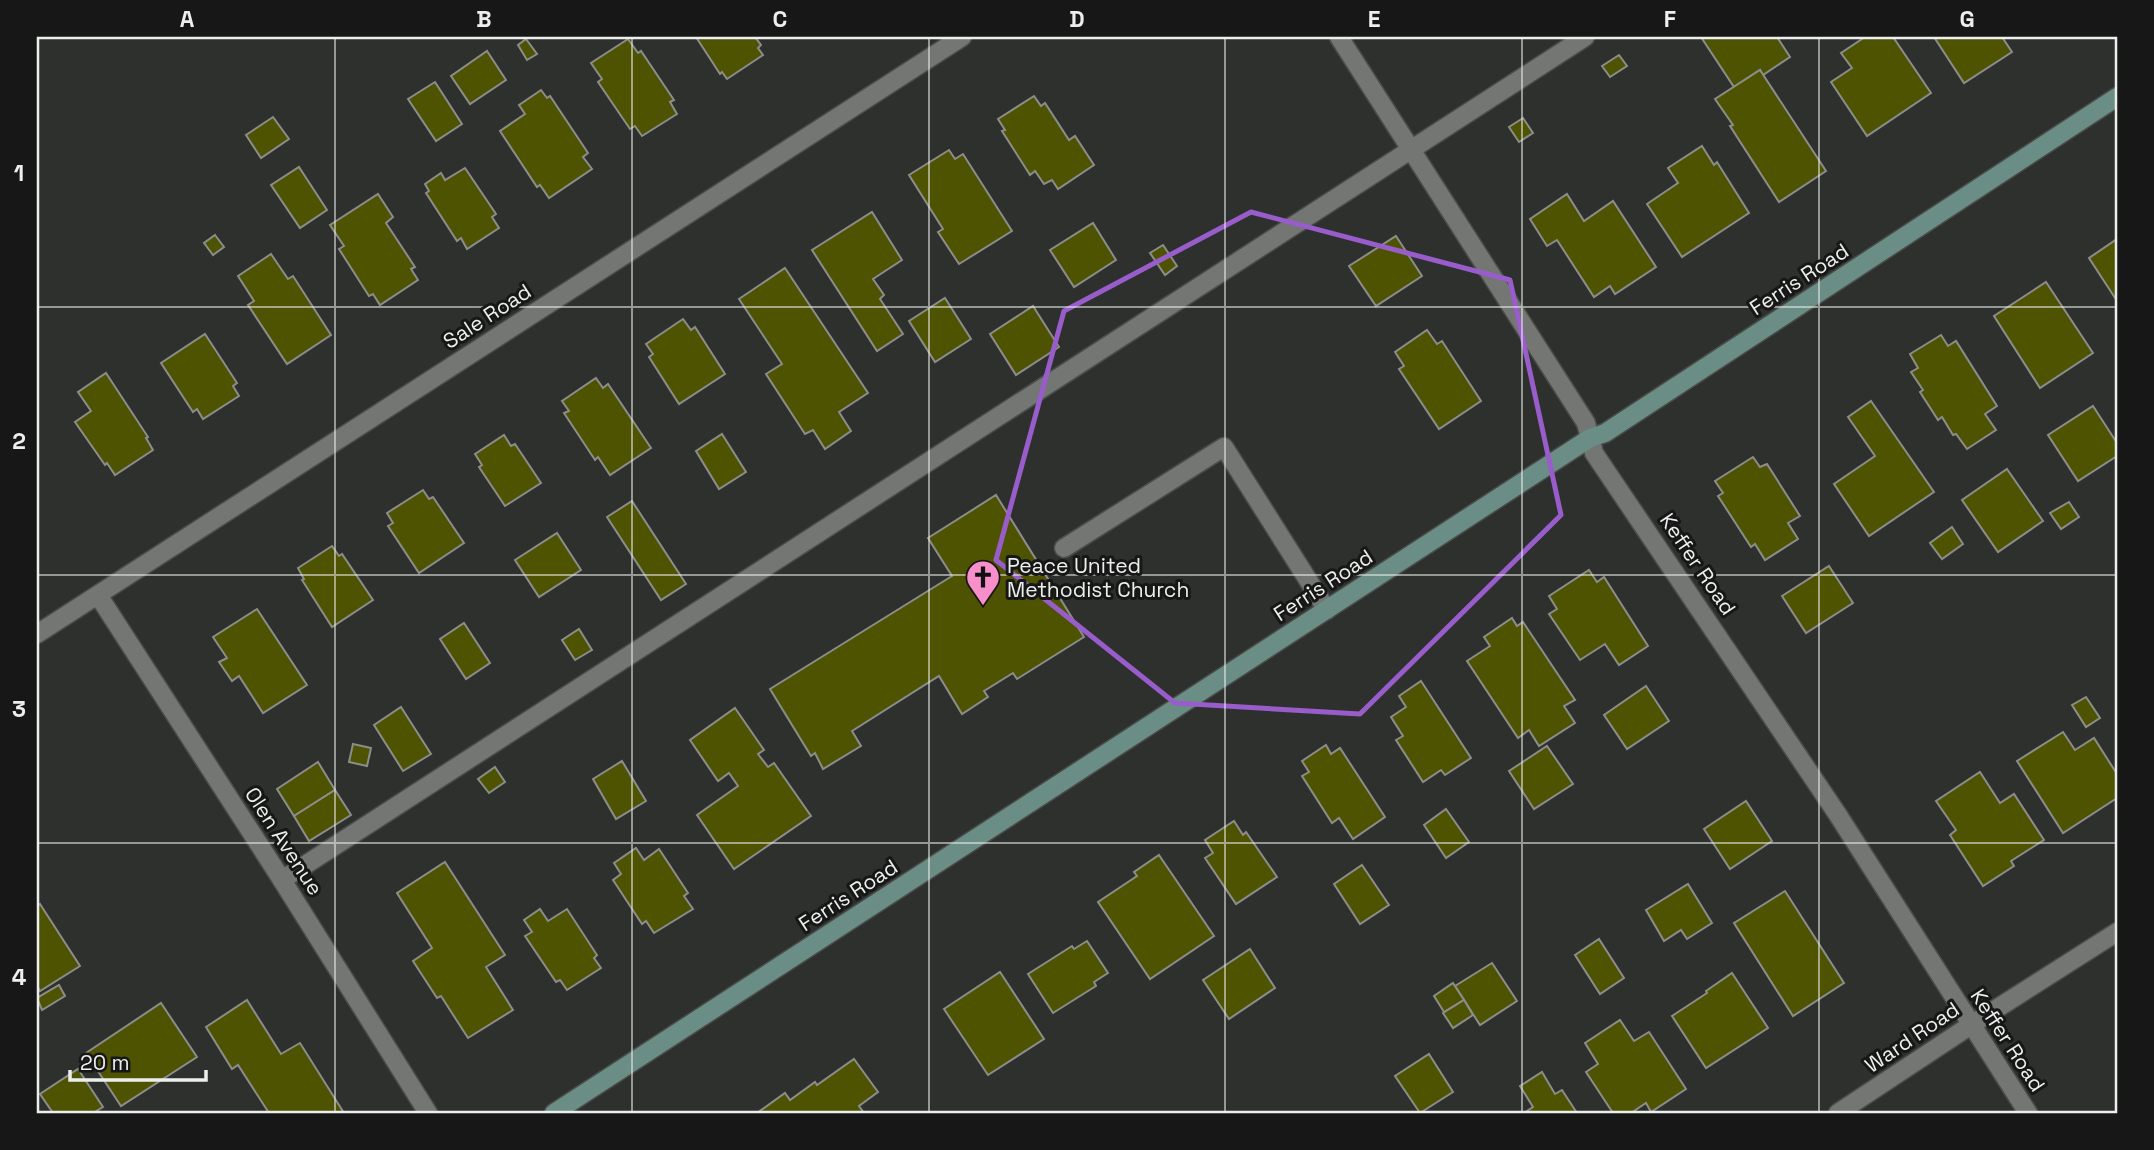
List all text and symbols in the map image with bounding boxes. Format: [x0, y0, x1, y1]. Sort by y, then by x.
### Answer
text: A [180, 4, 195, 34]
text: B [476, 4, 492, 34]
text: C [773, 4, 787, 34]
text: D [1069, 4, 1085, 34]
text: E [1368, 4, 1380, 34]
text: F [1664, 4, 1676, 34]
text: G [1959, 4, 1975, 34]
text: 1 [14, 158, 24, 188]
street label: Ferris Road [1744, 237, 1854, 321]
street label: Sale Road [438, 278, 536, 354]
text: 2 [12, 426, 26, 456]
street label: Keffer Road [1654, 508, 1742, 620]
street label: Ferris Road [1268, 543, 1378, 627]
place label: Peace United Methodist Church [1007, 552, 1189, 603]
church icon: Peace United Methodist Church [964, 558, 1002, 607]
text: 3 [12, 694, 26, 724]
street label: Olen Avenue [239, 782, 329, 900]
street label: Ferris Road [793, 853, 903, 937]
text: 4 [12, 962, 27, 992]
street label: Keffer Road [1965, 983, 2051, 1097]
street label: Ward Road [1860, 996, 1964, 1078]
scale bar [70, 1038, 206, 1082]
text: 20 m [80, 1049, 130, 1076]

